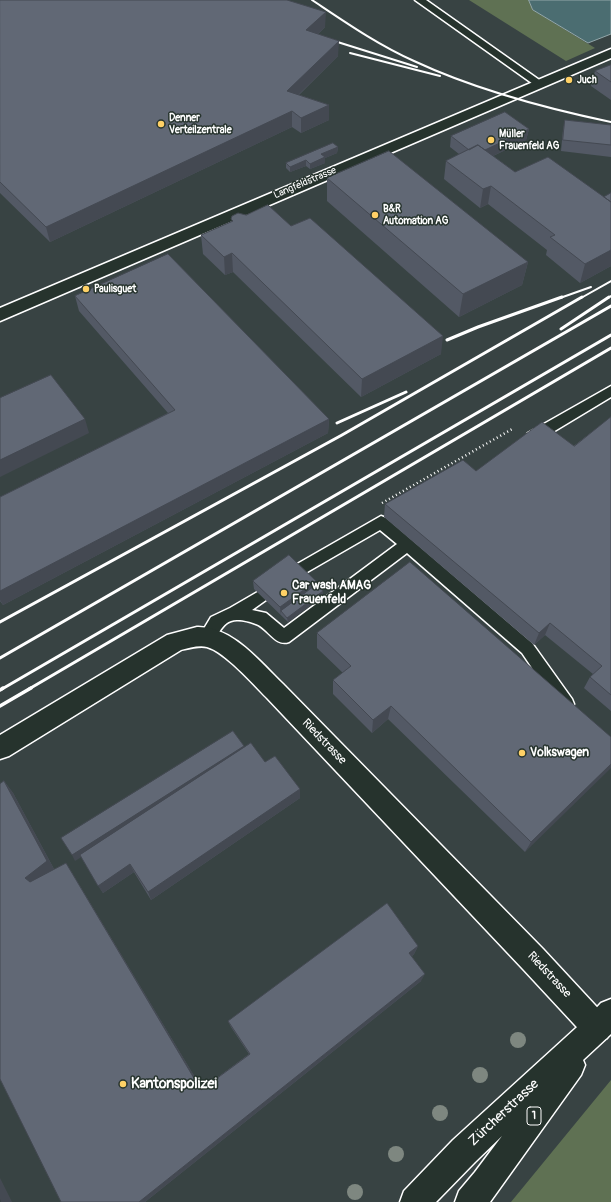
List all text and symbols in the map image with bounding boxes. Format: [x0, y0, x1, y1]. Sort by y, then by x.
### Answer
place label: Juch [577, 74, 597, 86]
marker: Juch [564, 75, 574, 85]
place label: Denner Verteilzentrale [169, 112, 232, 136]
marker: Denner Verteilzentrale [156, 119, 166, 129]
place label: Müller Frauenfeld AG [499, 128, 559, 152]
marker: Müller Frauenfeld AG [486, 135, 496, 145]
street label: Langfeldstrasse [272, 164, 338, 202]
place label: B&R Automation AG [383, 203, 448, 226]
marker: B&R Automation AG [370, 210, 380, 220]
place label: Paulisguet [94, 283, 136, 295]
marker: Paulisguet [81, 284, 91, 294]
place label: Car wash AMAG Frauenfeld [292, 579, 371, 607]
marker: Car wash AMAG Frauenfeld [279, 588, 289, 598]
street label: Riedstrasse [299, 716, 349, 768]
place label: Volkswagen [530, 746, 589, 760]
marker: Volkswagen [517, 748, 527, 758]
street label: Riedstrasse [524, 949, 574, 1001]
place label: Kantonspolizei [131, 1076, 217, 1092]
street label: Zürcherstrasse [465, 1076, 543, 1150]
marker: Kantonspolizei [118, 1079, 128, 1089]
road number: 1 [527, 1107, 541, 1125]

